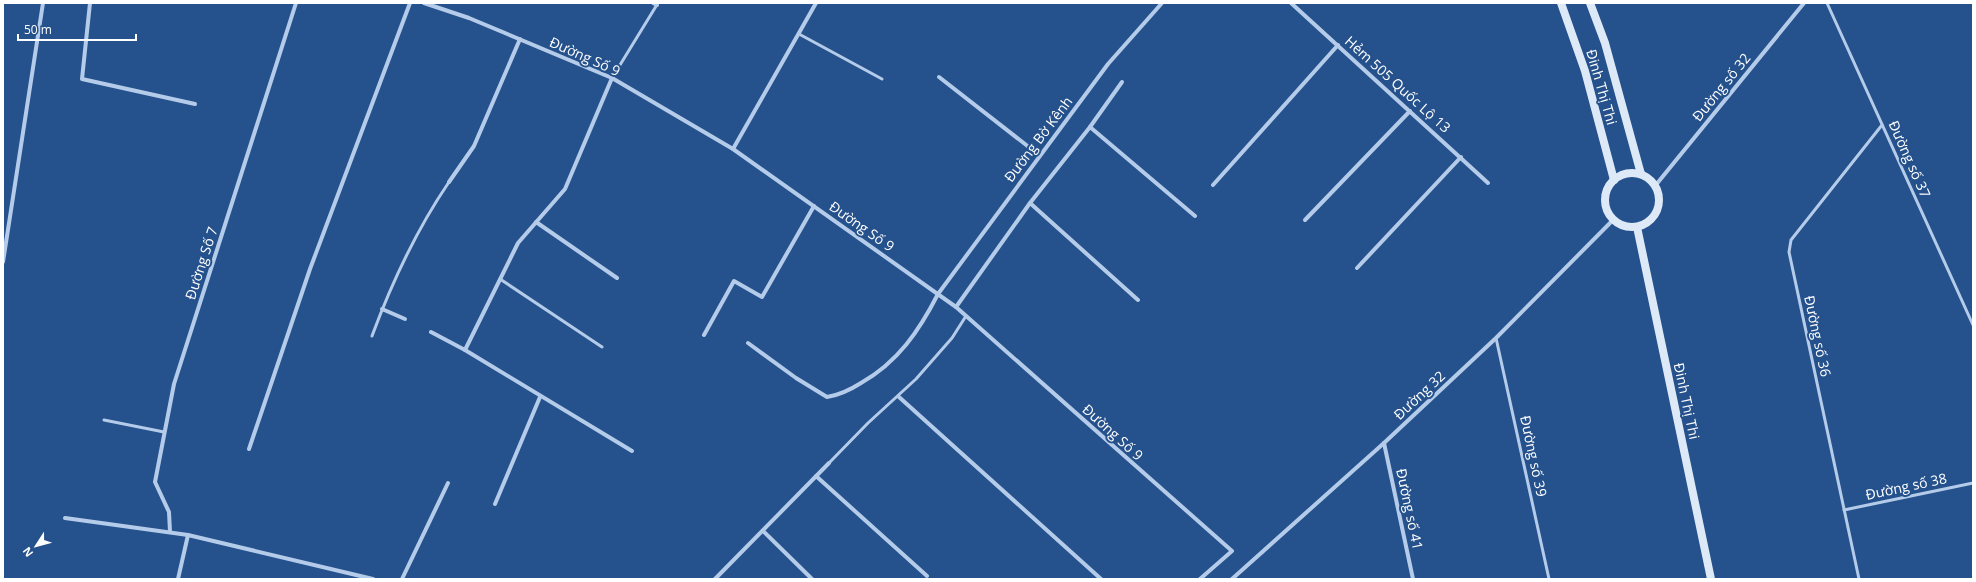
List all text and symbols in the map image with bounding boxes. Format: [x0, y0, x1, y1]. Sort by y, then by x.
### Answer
scale bar [18, 16, 136, 42]
text: 50 m [24, 21, 52, 38]
street label: Hẻm 505 Quốc Lộ 13 [1341, 31, 1455, 137]
street label: Đường Số 9 [547, 32, 623, 80]
street label: Đinh Thị Thi [1582, 47, 1622, 127]
street label: Đường số 32 [1688, 49, 1754, 125]
street label: Đường Bờ Kênh [1000, 92, 1076, 186]
street label: Đường số 37 [1885, 117, 1935, 201]
street label: Đường Số 9 [826, 197, 898, 255]
street label: Đường Số 7 [180, 224, 222, 302]
street label: Đường số 36 [1800, 294, 1836, 378]
street label: Đinh Thị Thi [1670, 361, 1704, 441]
street label: Đường 32 [1389, 366, 1449, 424]
street label: Đường Số 9 [1079, 400, 1147, 464]
street label: Đường số 39 [1516, 414, 1552, 498]
street label: Đường số 41 [1392, 467, 1428, 551]
street label: Đường số 38 [1864, 468, 1948, 504]
north arrow [16, 526, 56, 566]
text: N [19, 544, 36, 560]

